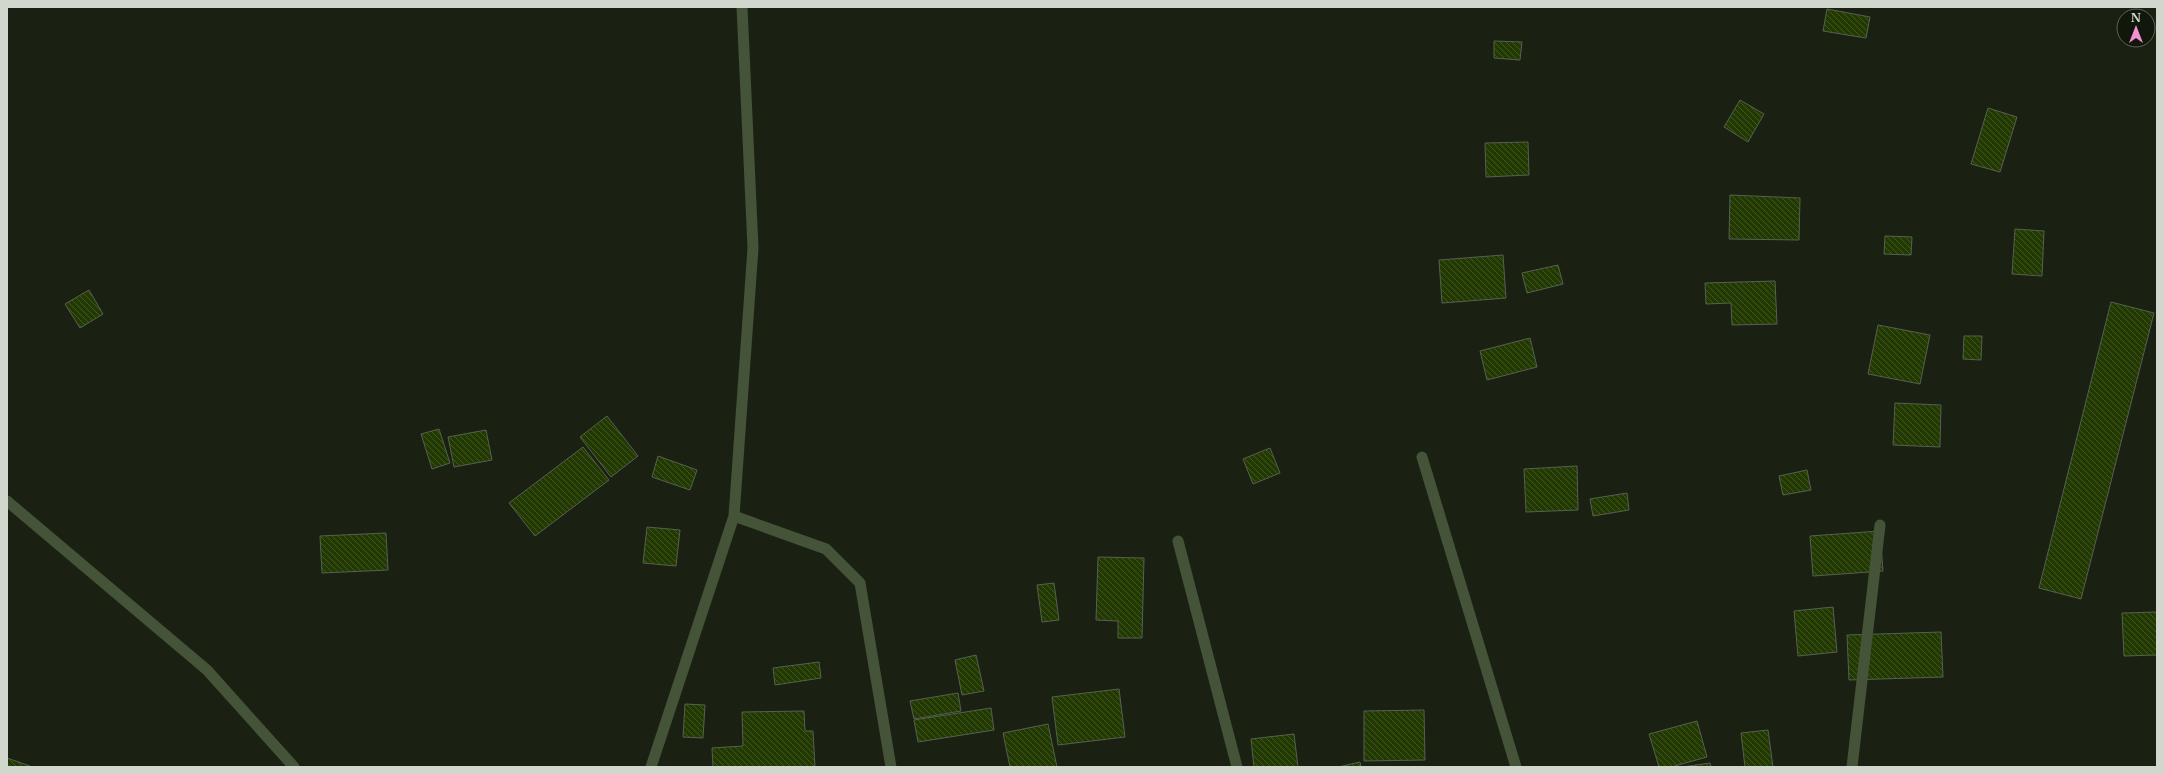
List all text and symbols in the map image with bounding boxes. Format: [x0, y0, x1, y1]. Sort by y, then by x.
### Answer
north arrow [2116, 8, 2156, 48]
text: N [2131, 11, 2142, 25]

